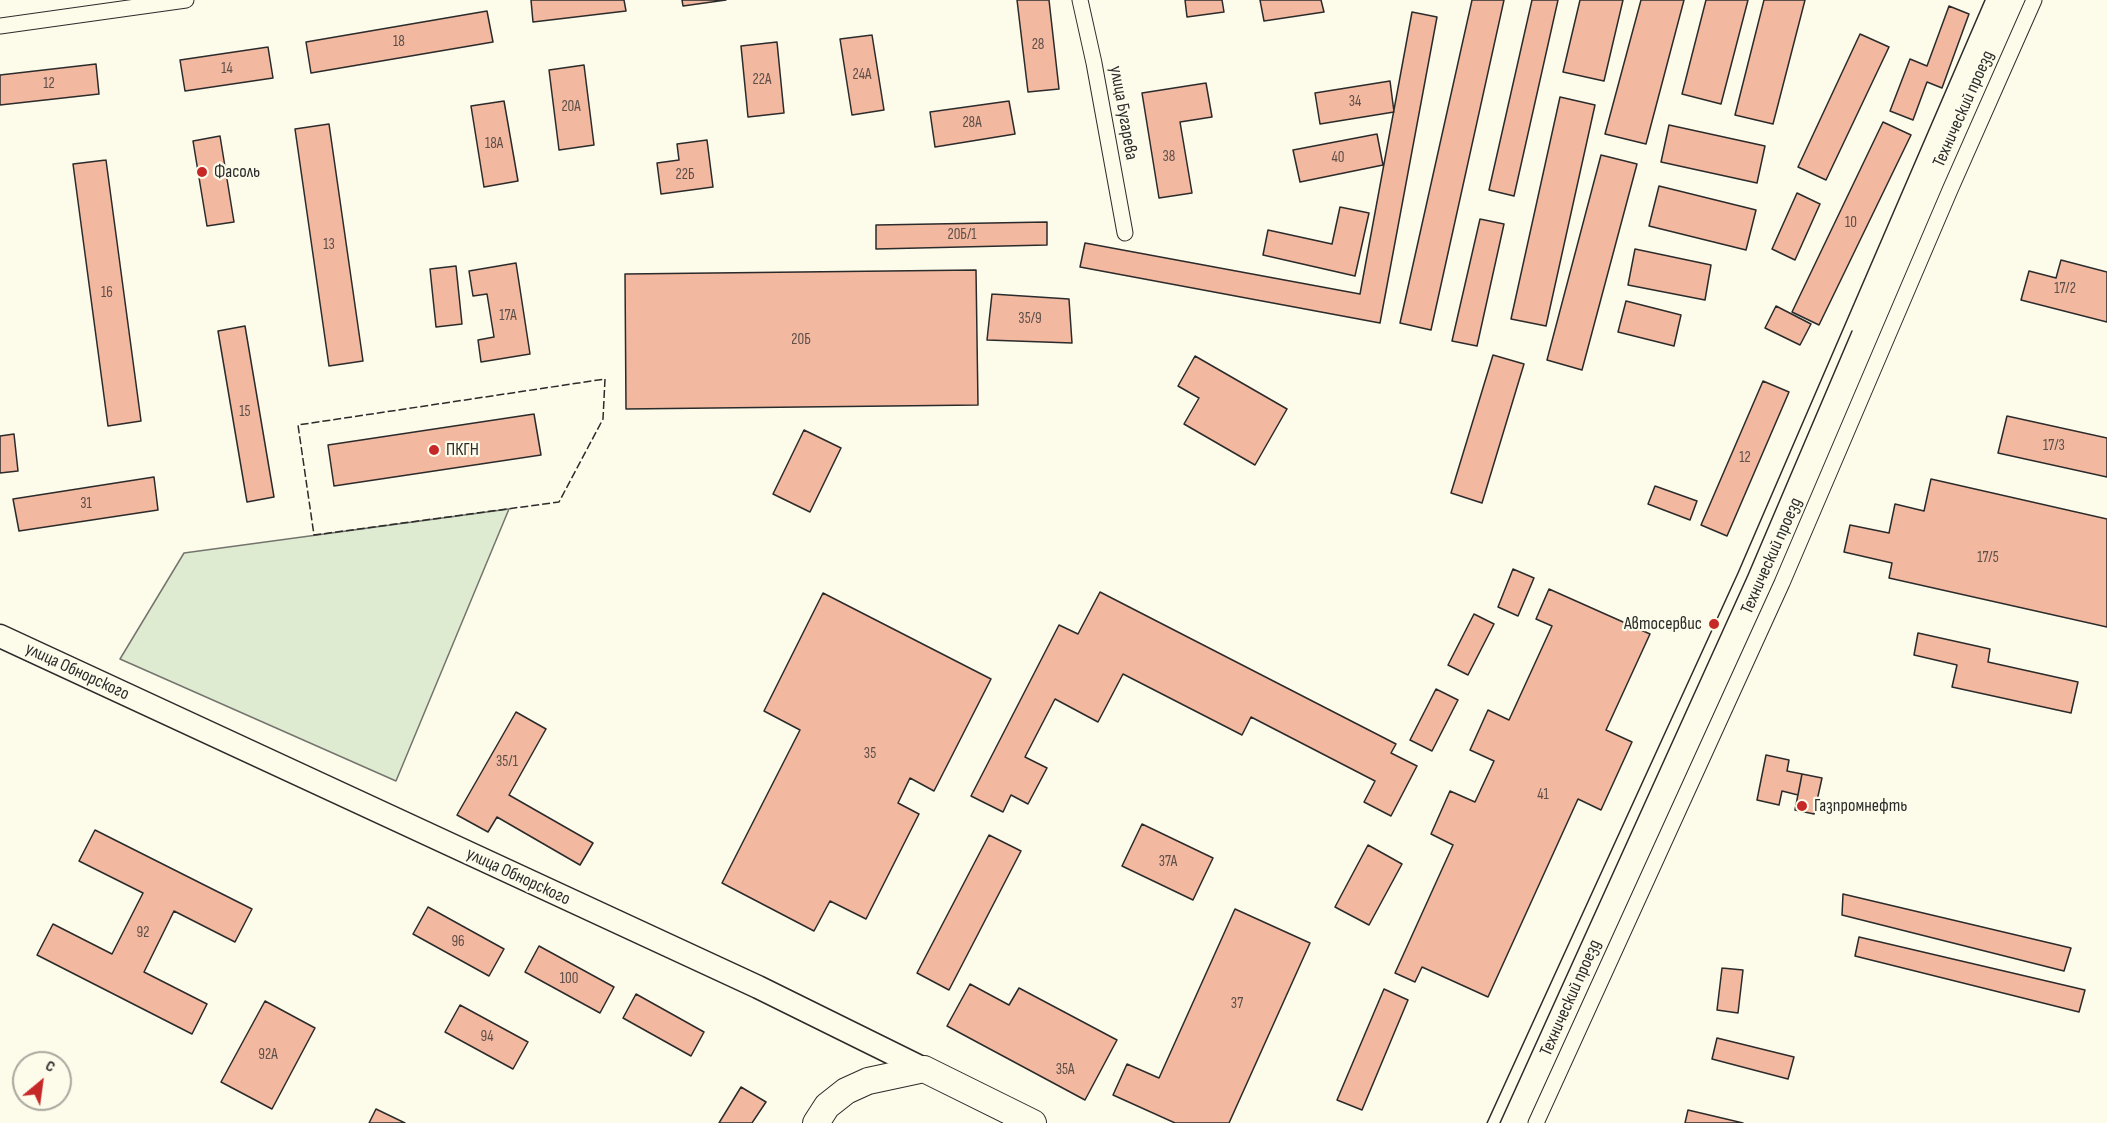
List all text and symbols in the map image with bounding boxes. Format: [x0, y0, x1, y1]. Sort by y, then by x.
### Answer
house number: 18 [393, 33, 405, 51]
house number: 28 [1032, 36, 1044, 54]
street label: Технический проезд [1929, 47, 1999, 171]
house number: 14 [221, 60, 233, 78]
street label: улица Бугарева [1104, 64, 1142, 162]
house number: 24А [853, 66, 871, 84]
house number: 22А [753, 71, 771, 89]
house number: 12 [43, 75, 55, 93]
house number: 34 [1349, 93, 1361, 111]
house number: 20А [561, 98, 581, 116]
house number: 28А [962, 114, 982, 132]
house number: 18А [485, 135, 503, 153]
house number: 38 [1163, 148, 1175, 166]
house number: 40 [1332, 149, 1344, 167]
place label: Фасоль [214, 161, 260, 183]
marker: Фасоль [195, 165, 209, 179]
house number: 22Б [676, 166, 694, 184]
house number: 10 [1845, 214, 1857, 232]
house number: 20Б/1 [947, 226, 977, 244]
house number: 13 [323, 236, 335, 254]
house number: 17/2 [2054, 280, 2076, 298]
house number: 16 [101, 284, 113, 302]
house number: 17А [499, 307, 517, 325]
house number: 35/9 [1018, 310, 1042, 328]
house number: 20Б [791, 331, 811, 349]
house number: 15 [239, 403, 251, 421]
house number: 17/3 [2043, 437, 2065, 455]
place label: ПКГН [446, 439, 479, 461]
marker: ПКГН [427, 443, 441, 457]
house number: 12 [1739, 449, 1751, 467]
street label: Технический проезд [1737, 494, 1807, 618]
house number: 31 [80, 495, 92, 513]
house number: 17/5 [1977, 549, 1999, 567]
place label: Автосервис [1624, 613, 1702, 635]
marker: Автосервис [1707, 617, 1721, 631]
street label: улица Обнорского [22, 639, 132, 705]
house number: 35 [864, 745, 876, 763]
house number: 35/1 [496, 753, 518, 771]
house number: 41 [1537, 786, 1549, 804]
place label: Газпромнефть [1814, 795, 1907, 817]
marker: Газпромнефть [1795, 799, 1809, 813]
street label: улица Обнорского [463, 844, 573, 910]
house number: 37А [1159, 853, 1177, 871]
house number: 92 [137, 924, 149, 942]
house number: 96 [451, 933, 465, 951]
street label: Технический проезд [1536, 936, 1606, 1060]
house number: 100 [560, 970, 578, 988]
house number: 37 [1231, 995, 1243, 1013]
house number: 94 [481, 1028, 493, 1046]
house number: 92А [258, 1046, 278, 1064]
north arrow [12, 1051, 72, 1111]
text: С [42, 1056, 58, 1077]
house number: 35А [1056, 1061, 1074, 1079]

